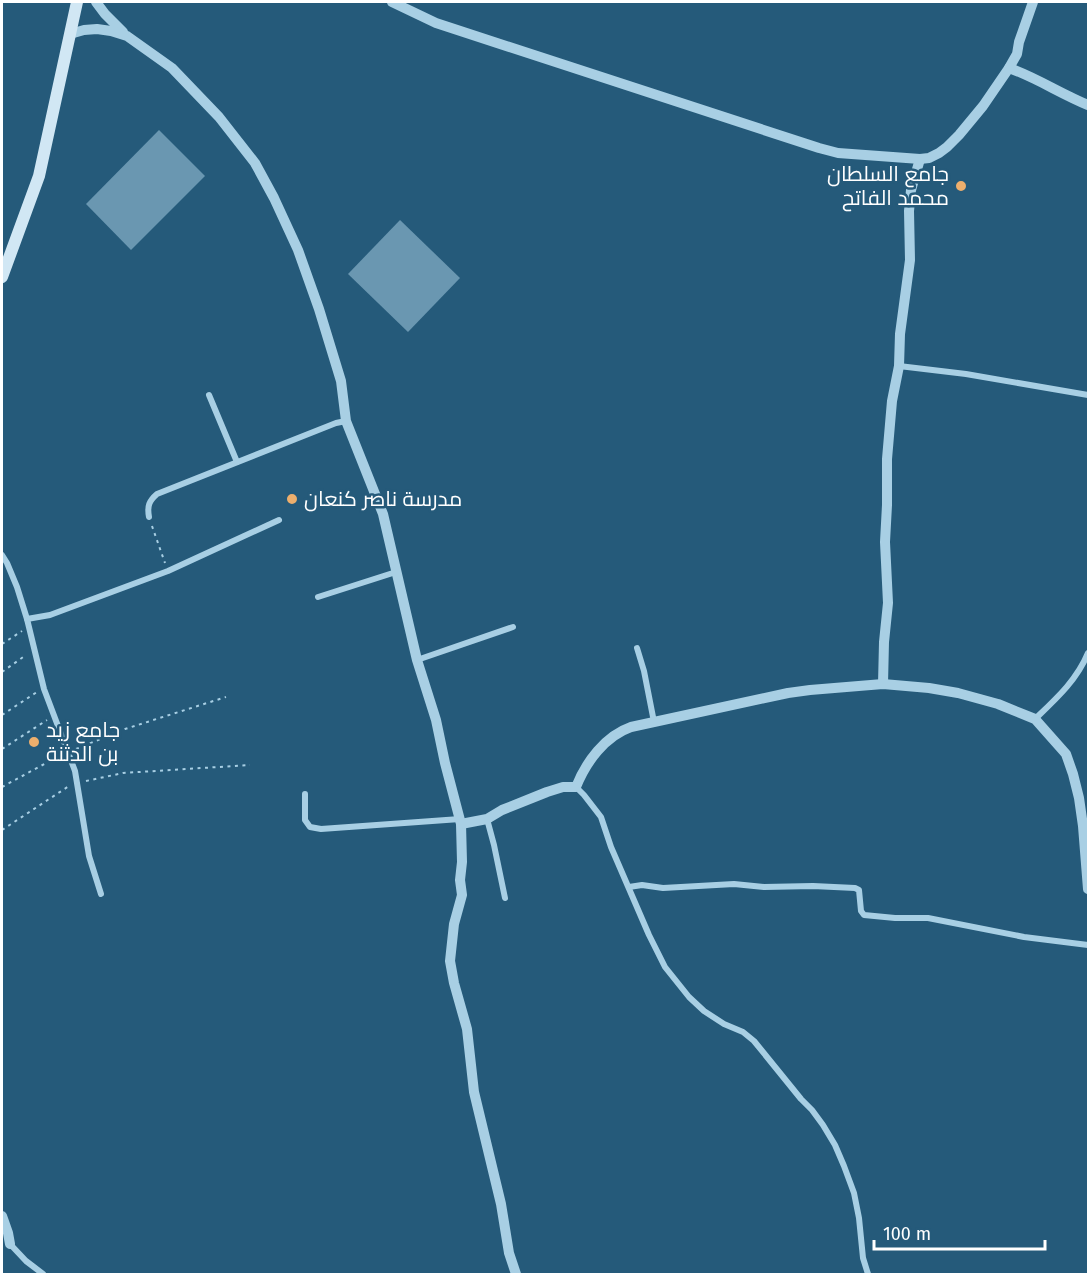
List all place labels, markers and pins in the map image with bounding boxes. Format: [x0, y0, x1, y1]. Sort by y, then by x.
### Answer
place label: جامع السلطان محمد الفاتح [827, 161, 949, 212]
marker: جامع السلطان محمد الفاتح [954, 179, 968, 193]
place label: مدرسة ناصر كنعان [304, 486, 462, 512]
marker: مدرسة ناصر كنعان [285, 492, 299, 506]
place label: جامع زيد بن الدثنة [46, 717, 120, 767]
marker: جامع زيد بن الدثنة [27, 735, 41, 749]

